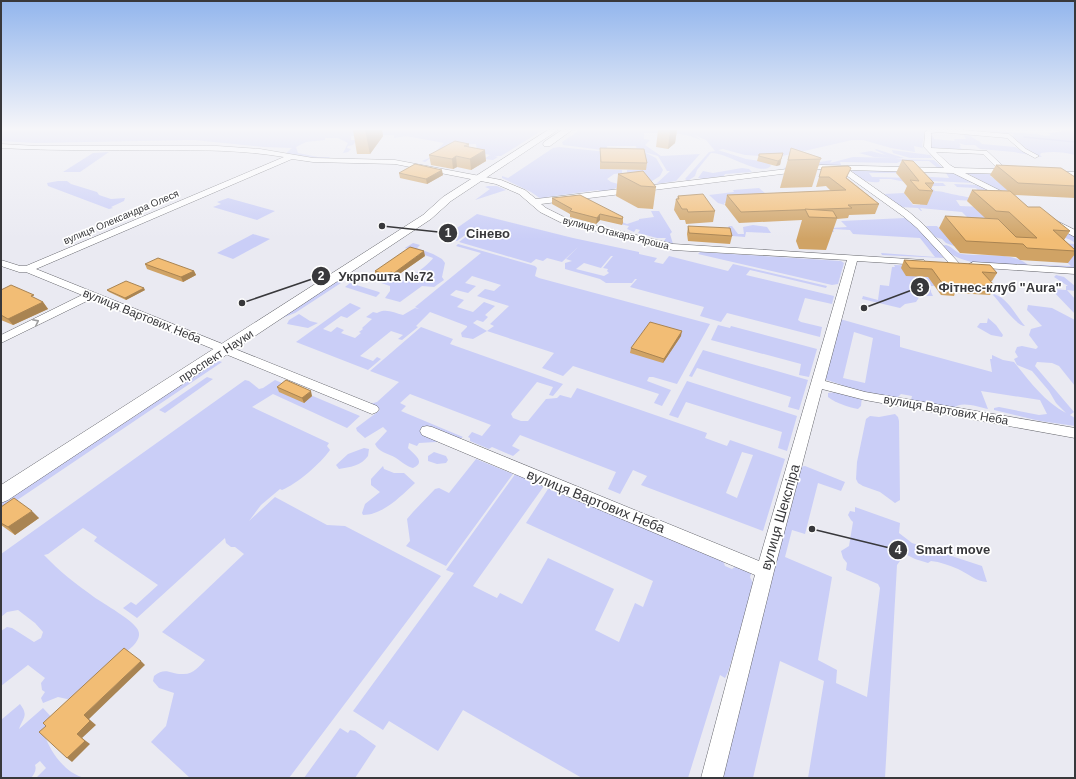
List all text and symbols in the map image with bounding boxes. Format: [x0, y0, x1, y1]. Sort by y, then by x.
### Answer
street label: вулиця Олександра Олеся [62, 188, 180, 246]
street label: вулиця Отакара Яроша [562, 214, 671, 252]
callout: Сінево [438, 221, 517, 246]
text: 1 [445, 226, 452, 240]
text: Сінево [466, 226, 510, 241]
callout: Укрпошта №72 [311, 264, 442, 289]
text: 2 [318, 269, 325, 283]
text: Укрпошта №72 [339, 269, 433, 284]
callout: Фітнес-клуб "Aura" [910, 275, 1069, 300]
text: Фітнес-клуб "Aura" [938, 280, 1062, 295]
text: 3 [917, 281, 924, 295]
street label: вулиця Вартових Неба [81, 286, 203, 346]
one-way arrow [32, 319, 39, 327]
street label: проспект Науки [176, 327, 256, 385]
street label: вулиця Вартових Неба [883, 392, 1010, 428]
street label: вулиця Шекспіра [757, 462, 803, 572]
street label: вулиця Вартових Неба [525, 466, 667, 536]
callout: Smart move [888, 537, 998, 562]
text: Smart move [916, 542, 990, 557]
text: 4 [895, 543, 902, 557]

